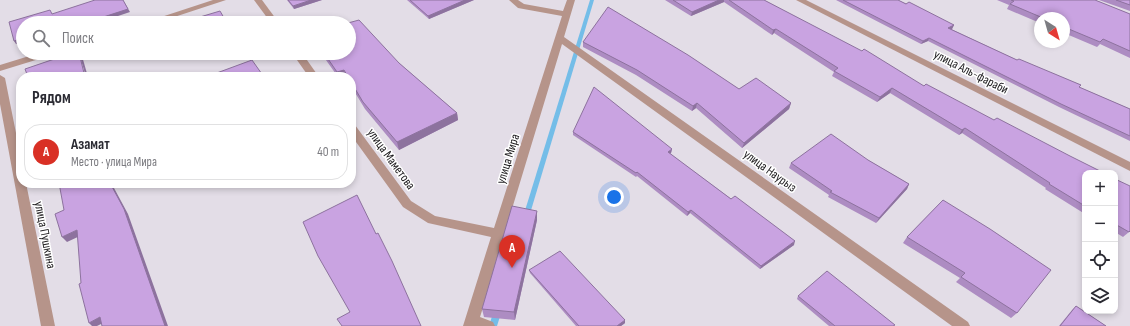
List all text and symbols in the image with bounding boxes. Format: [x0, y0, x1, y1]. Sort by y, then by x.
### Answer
north arrow [1034, 12, 1070, 48]
search box [16, 16, 356, 60]
icon: search [30, 27, 52, 49]
text: Поиск [62, 29, 94, 48]
street label: улица Аль-фараби [931, 46, 1011, 98]
text: Рядом [32, 88, 71, 108]
street label: улица Маметова [363, 125, 419, 193]
street label: улица Мира [493, 132, 523, 186]
text: Азамат [71, 135, 110, 154]
text: A [43, 144, 49, 160]
text: 40 m [317, 144, 339, 160]
street label: улица Наурыз [740, 146, 800, 196]
text: Место · улица Мира [71, 154, 157, 170]
map controls [1082, 170, 1118, 314]
button: + [1082, 170, 1118, 206]
your location [604, 187, 624, 207]
street label: улица Пушкина [31, 200, 59, 270]
button: − [1082, 206, 1118, 242]
pin: A [499, 235, 525, 268]
button: locate [1082, 242, 1118, 278]
button: layers [1082, 278, 1118, 314]

